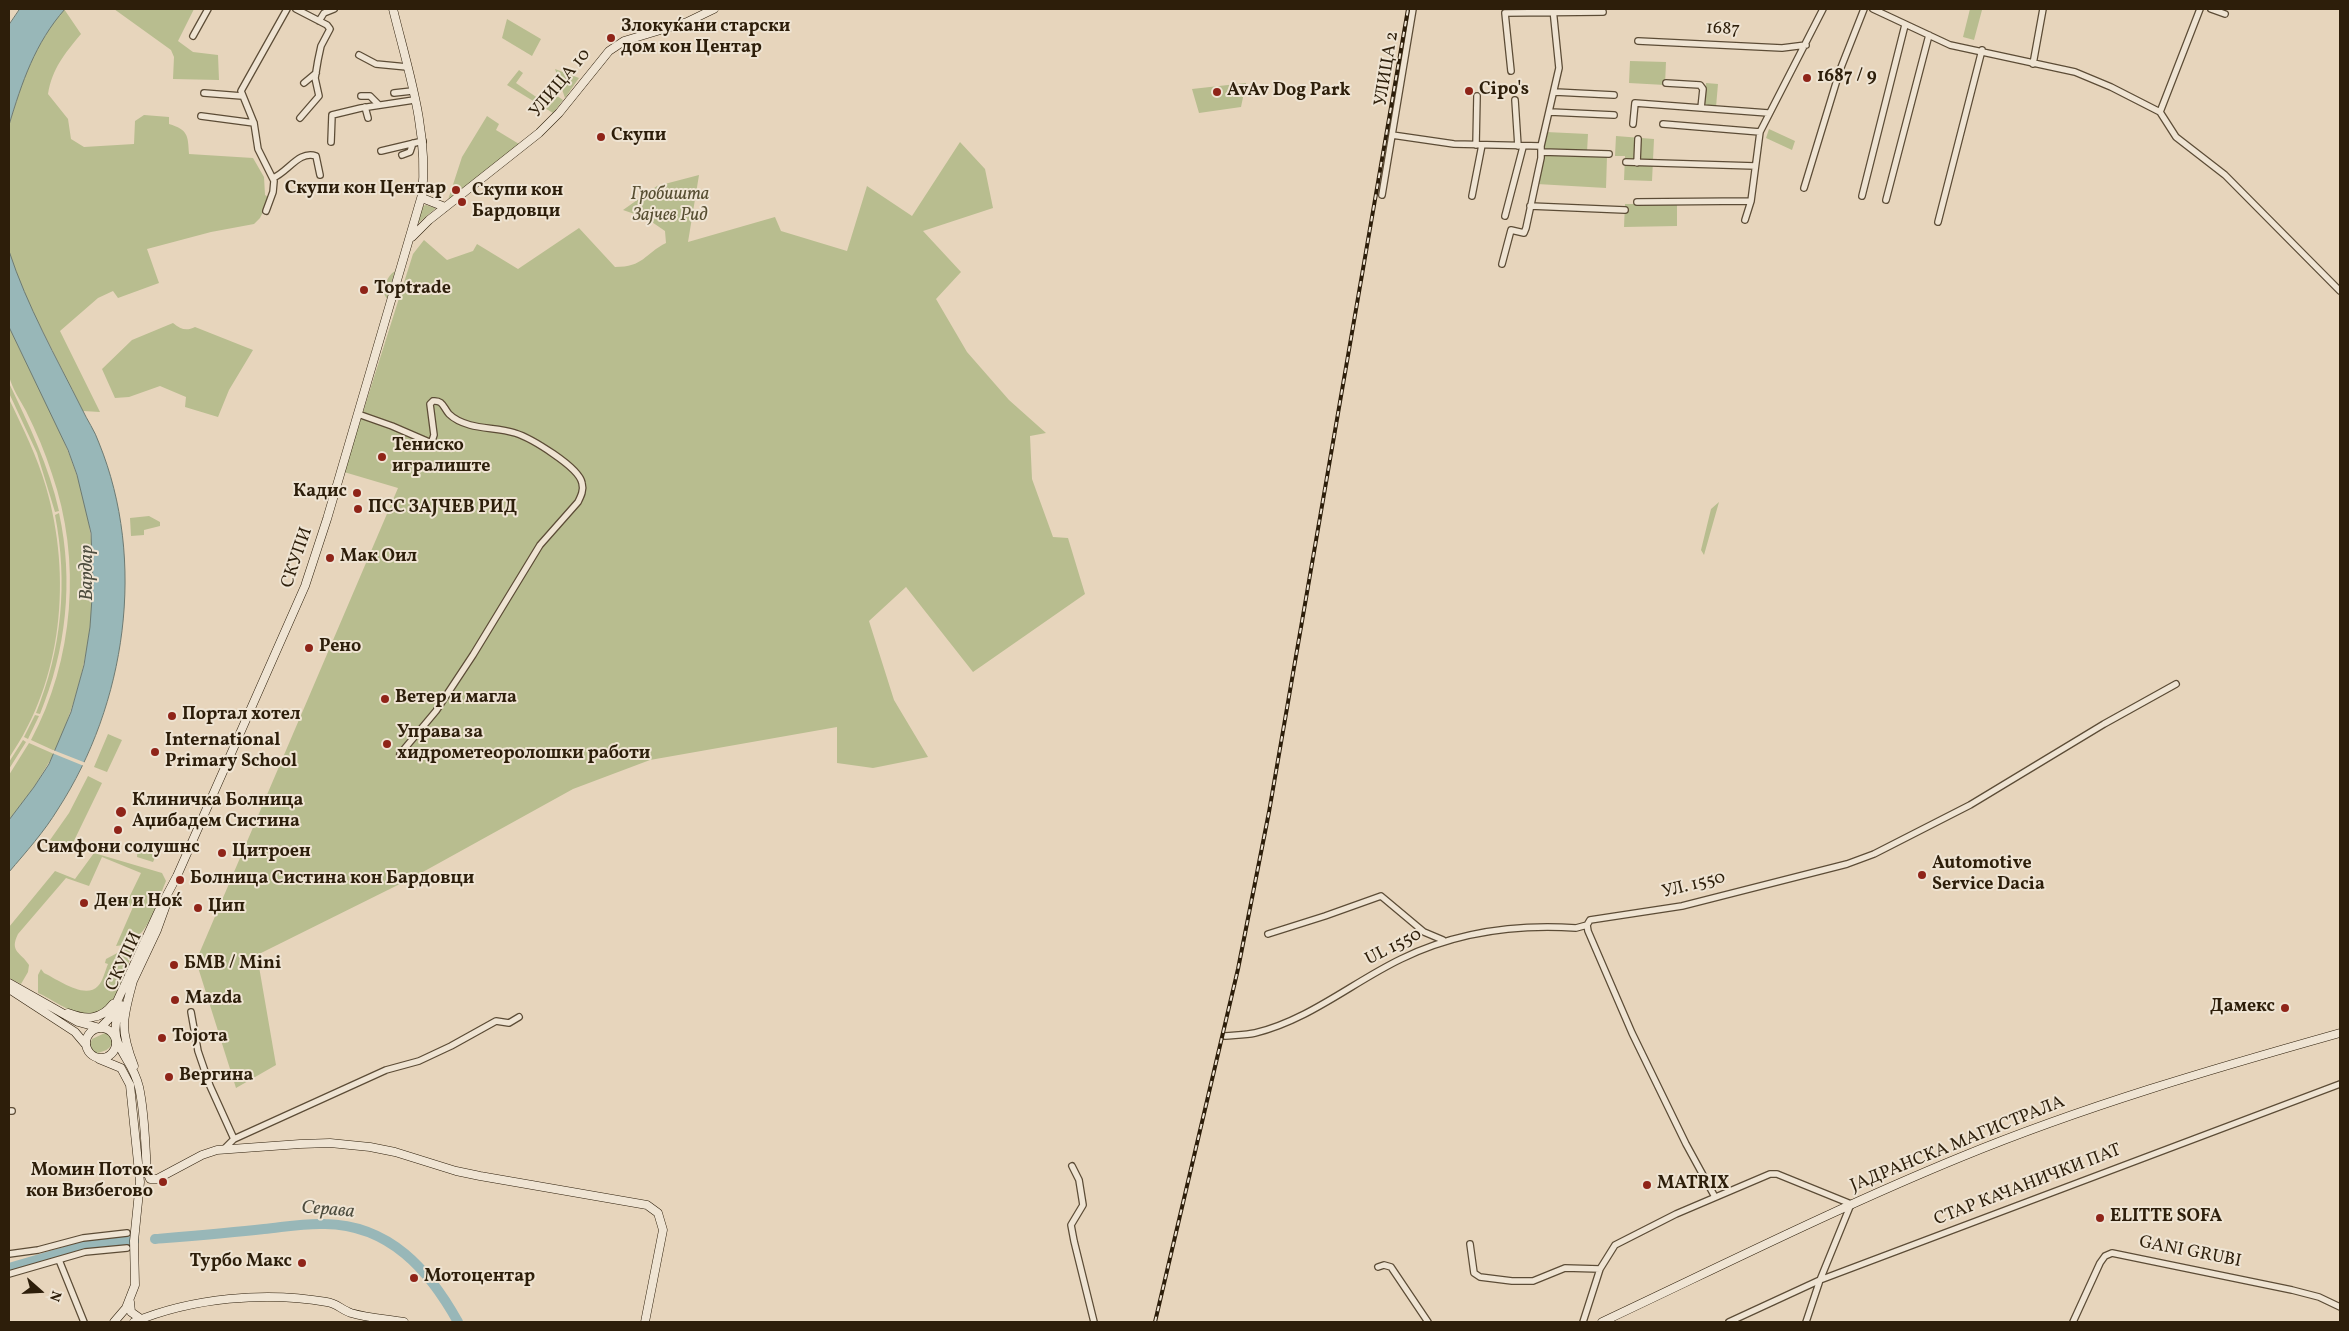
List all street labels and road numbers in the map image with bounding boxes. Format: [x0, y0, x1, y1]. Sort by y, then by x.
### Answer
street label: 1687 [1705, 18, 1741, 42]
street label: УЛИЦА 2 [1371, 30, 1405, 108]
street label: УЛИЦА 10 [526, 45, 596, 123]
street label: СКУПИ [278, 525, 318, 591]
street label: УЛ. 1550 [1660, 868, 1728, 904]
street label: UL 1550 [1362, 925, 1426, 971]
street label: СКУПИ [102, 929, 148, 995]
street label: ЈАДРАНСКА МАГИСТРАЛА [1848, 1092, 2068, 1198]
street label: СТАР КАЧАНИЧКИ ПАТ [1931, 1140, 2125, 1232]
street label: GANI GRUBI [2137, 1232, 2243, 1274]

